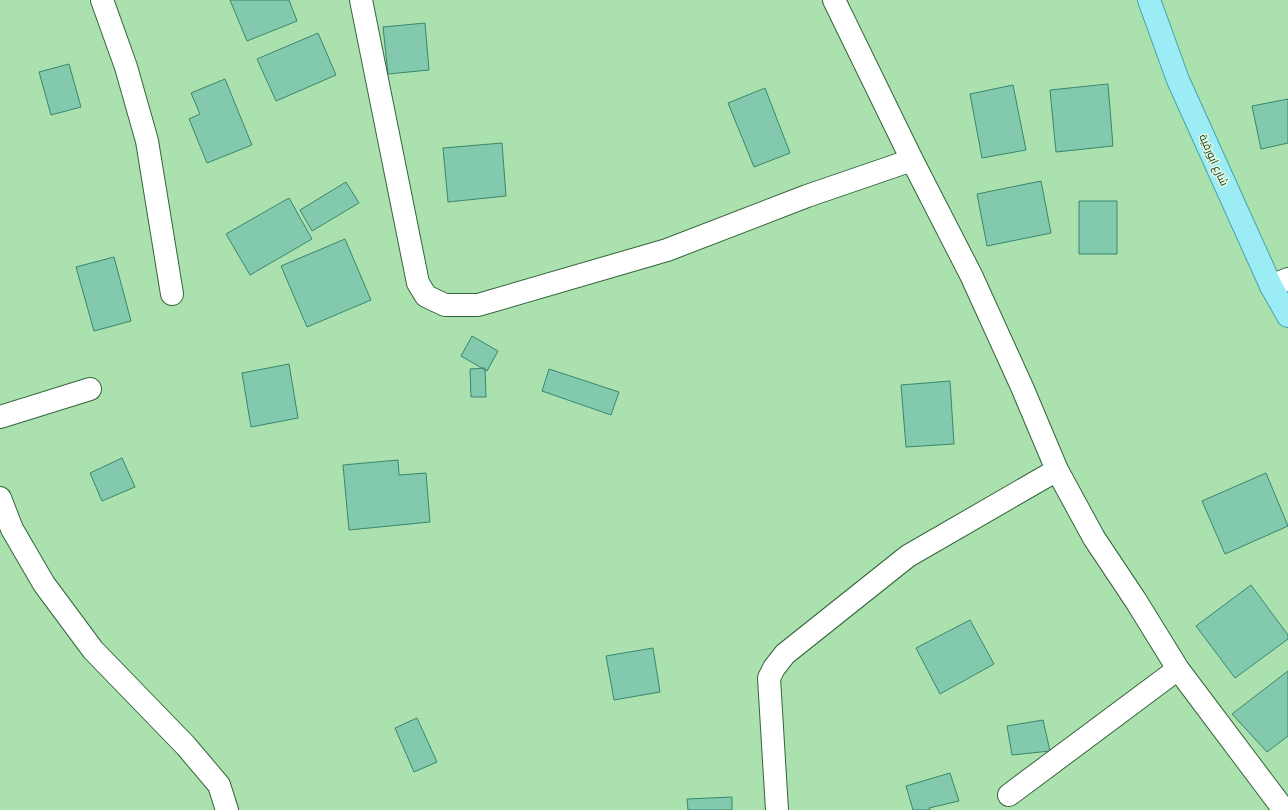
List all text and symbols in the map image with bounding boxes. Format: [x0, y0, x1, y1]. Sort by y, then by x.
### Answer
street label: شارع ابورقية [1195, 132, 1231, 189]

